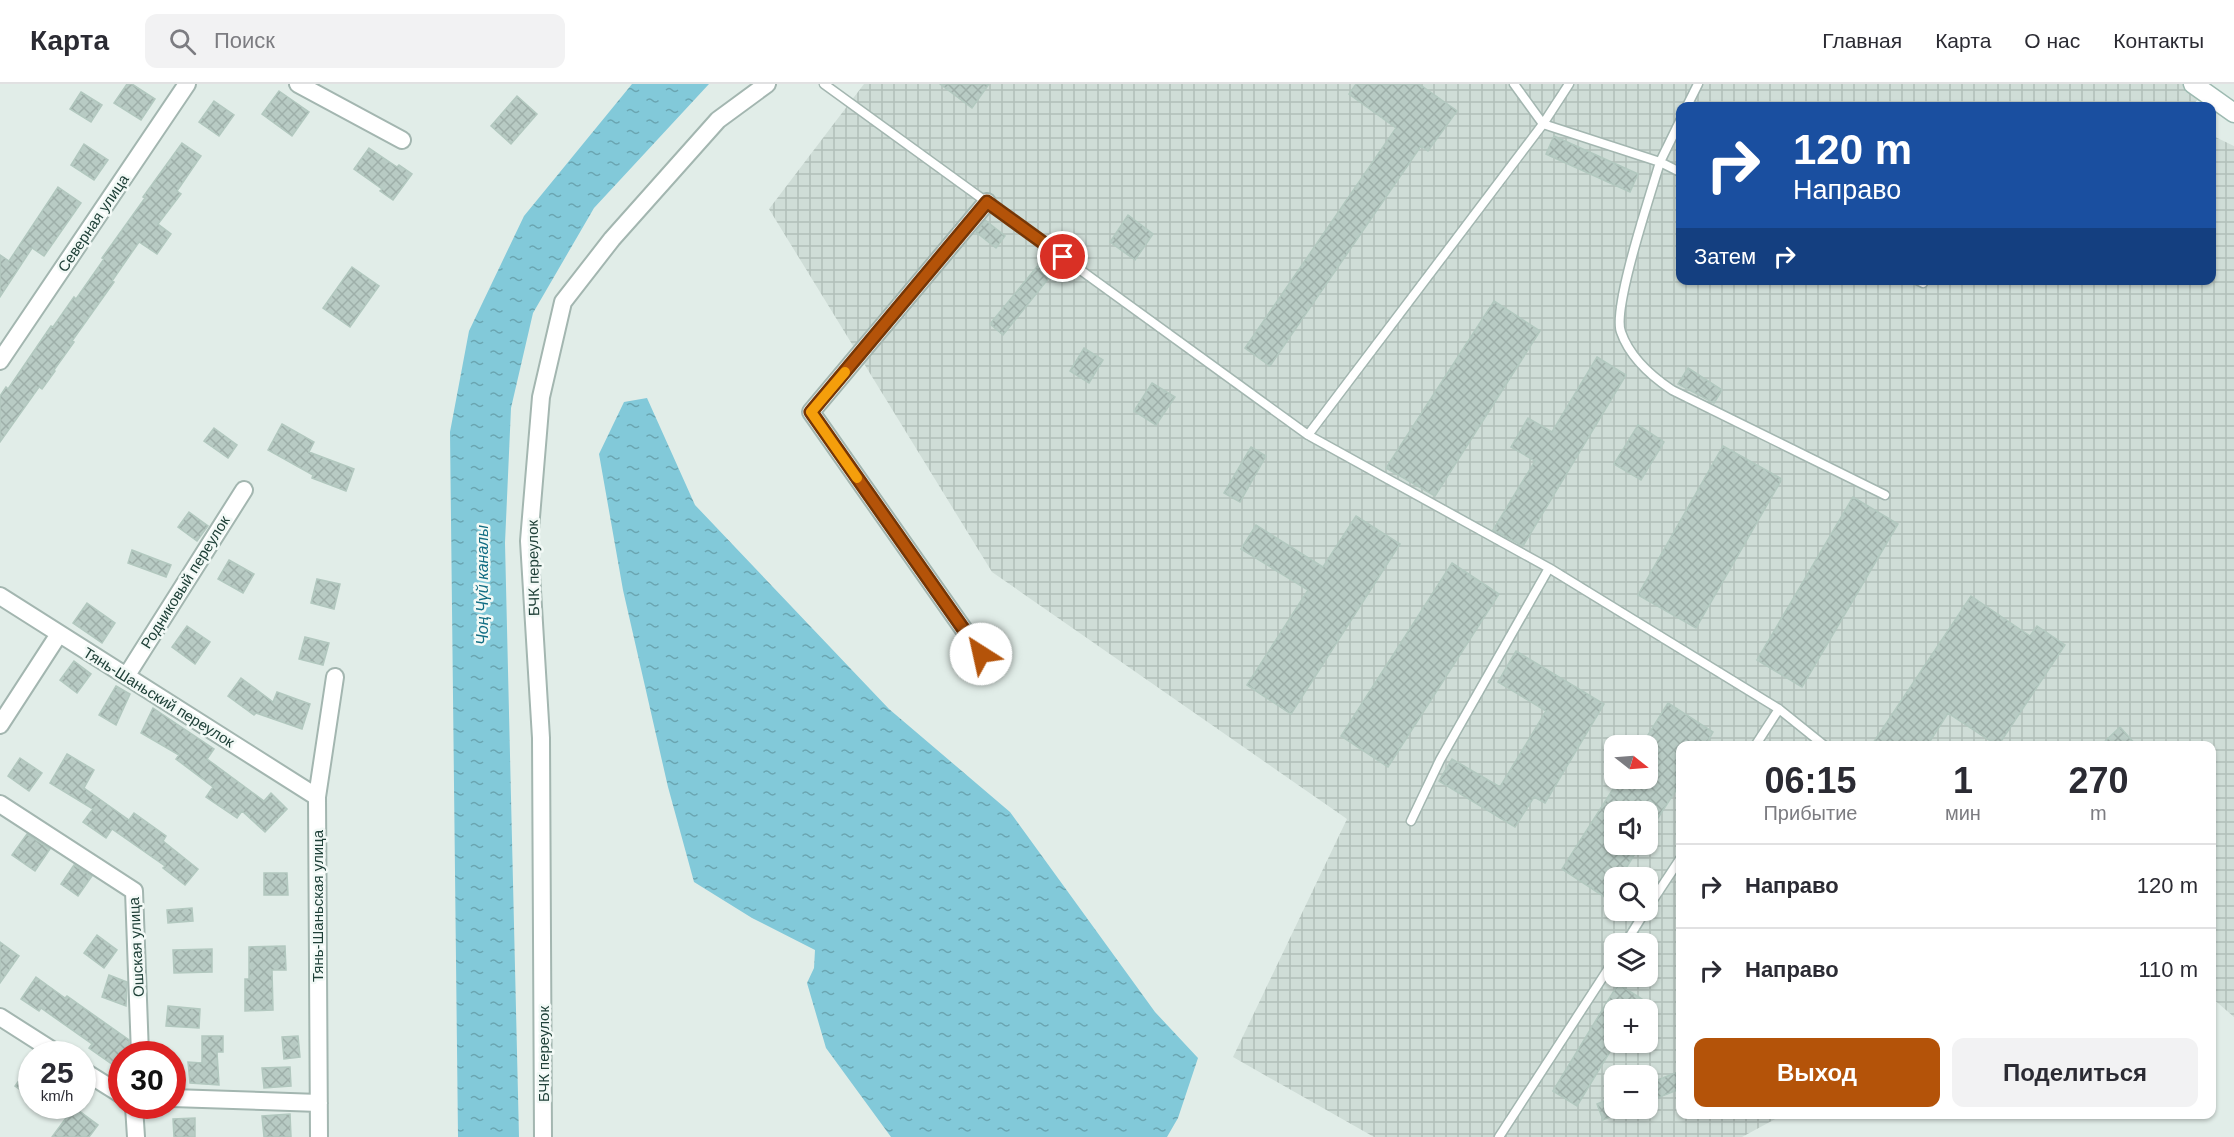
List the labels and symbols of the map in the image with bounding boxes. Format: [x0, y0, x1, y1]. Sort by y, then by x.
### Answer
street label: Северная улица [54, 171, 132, 275]
pin [1037, 231, 1088, 282]
street label: Родниковый переулок [137, 512, 233, 651]
street label: БЧК переулок [524, 519, 542, 616]
water label: Чоң Чүй каналы [474, 525, 491, 645]
position arrow [949, 622, 1013, 686]
street label: Тянь-Шаньский переулок [80, 644, 238, 751]
north arrow [1604, 735, 1658, 789]
street label: Тянь-Шаньская улица [309, 829, 326, 982]
street label: Ошская улица [125, 896, 147, 997]
street label: БЧК переулок [535, 1006, 552, 1102]
speed limit sign: 30 [108, 1041, 186, 1119]

